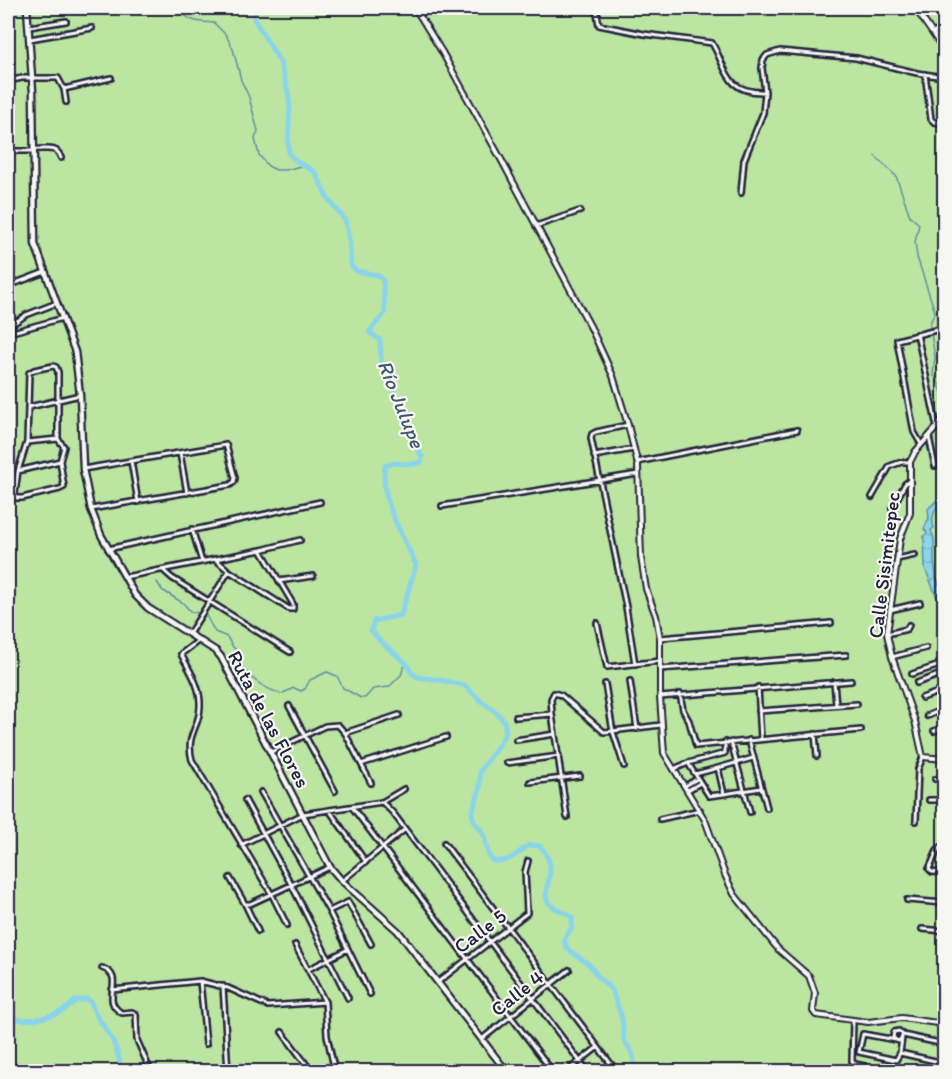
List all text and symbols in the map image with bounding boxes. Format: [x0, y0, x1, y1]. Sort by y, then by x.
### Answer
water label: Río Julupe [373, 356, 431, 452]
street label: Calle Sisimitepec [863, 490, 905, 640]
street label: Ruta de las Flores [223, 646, 315, 792]
street label: Calle 5 [449, 904, 511, 958]
street label: Calle 4 [486, 965, 548, 1021]

